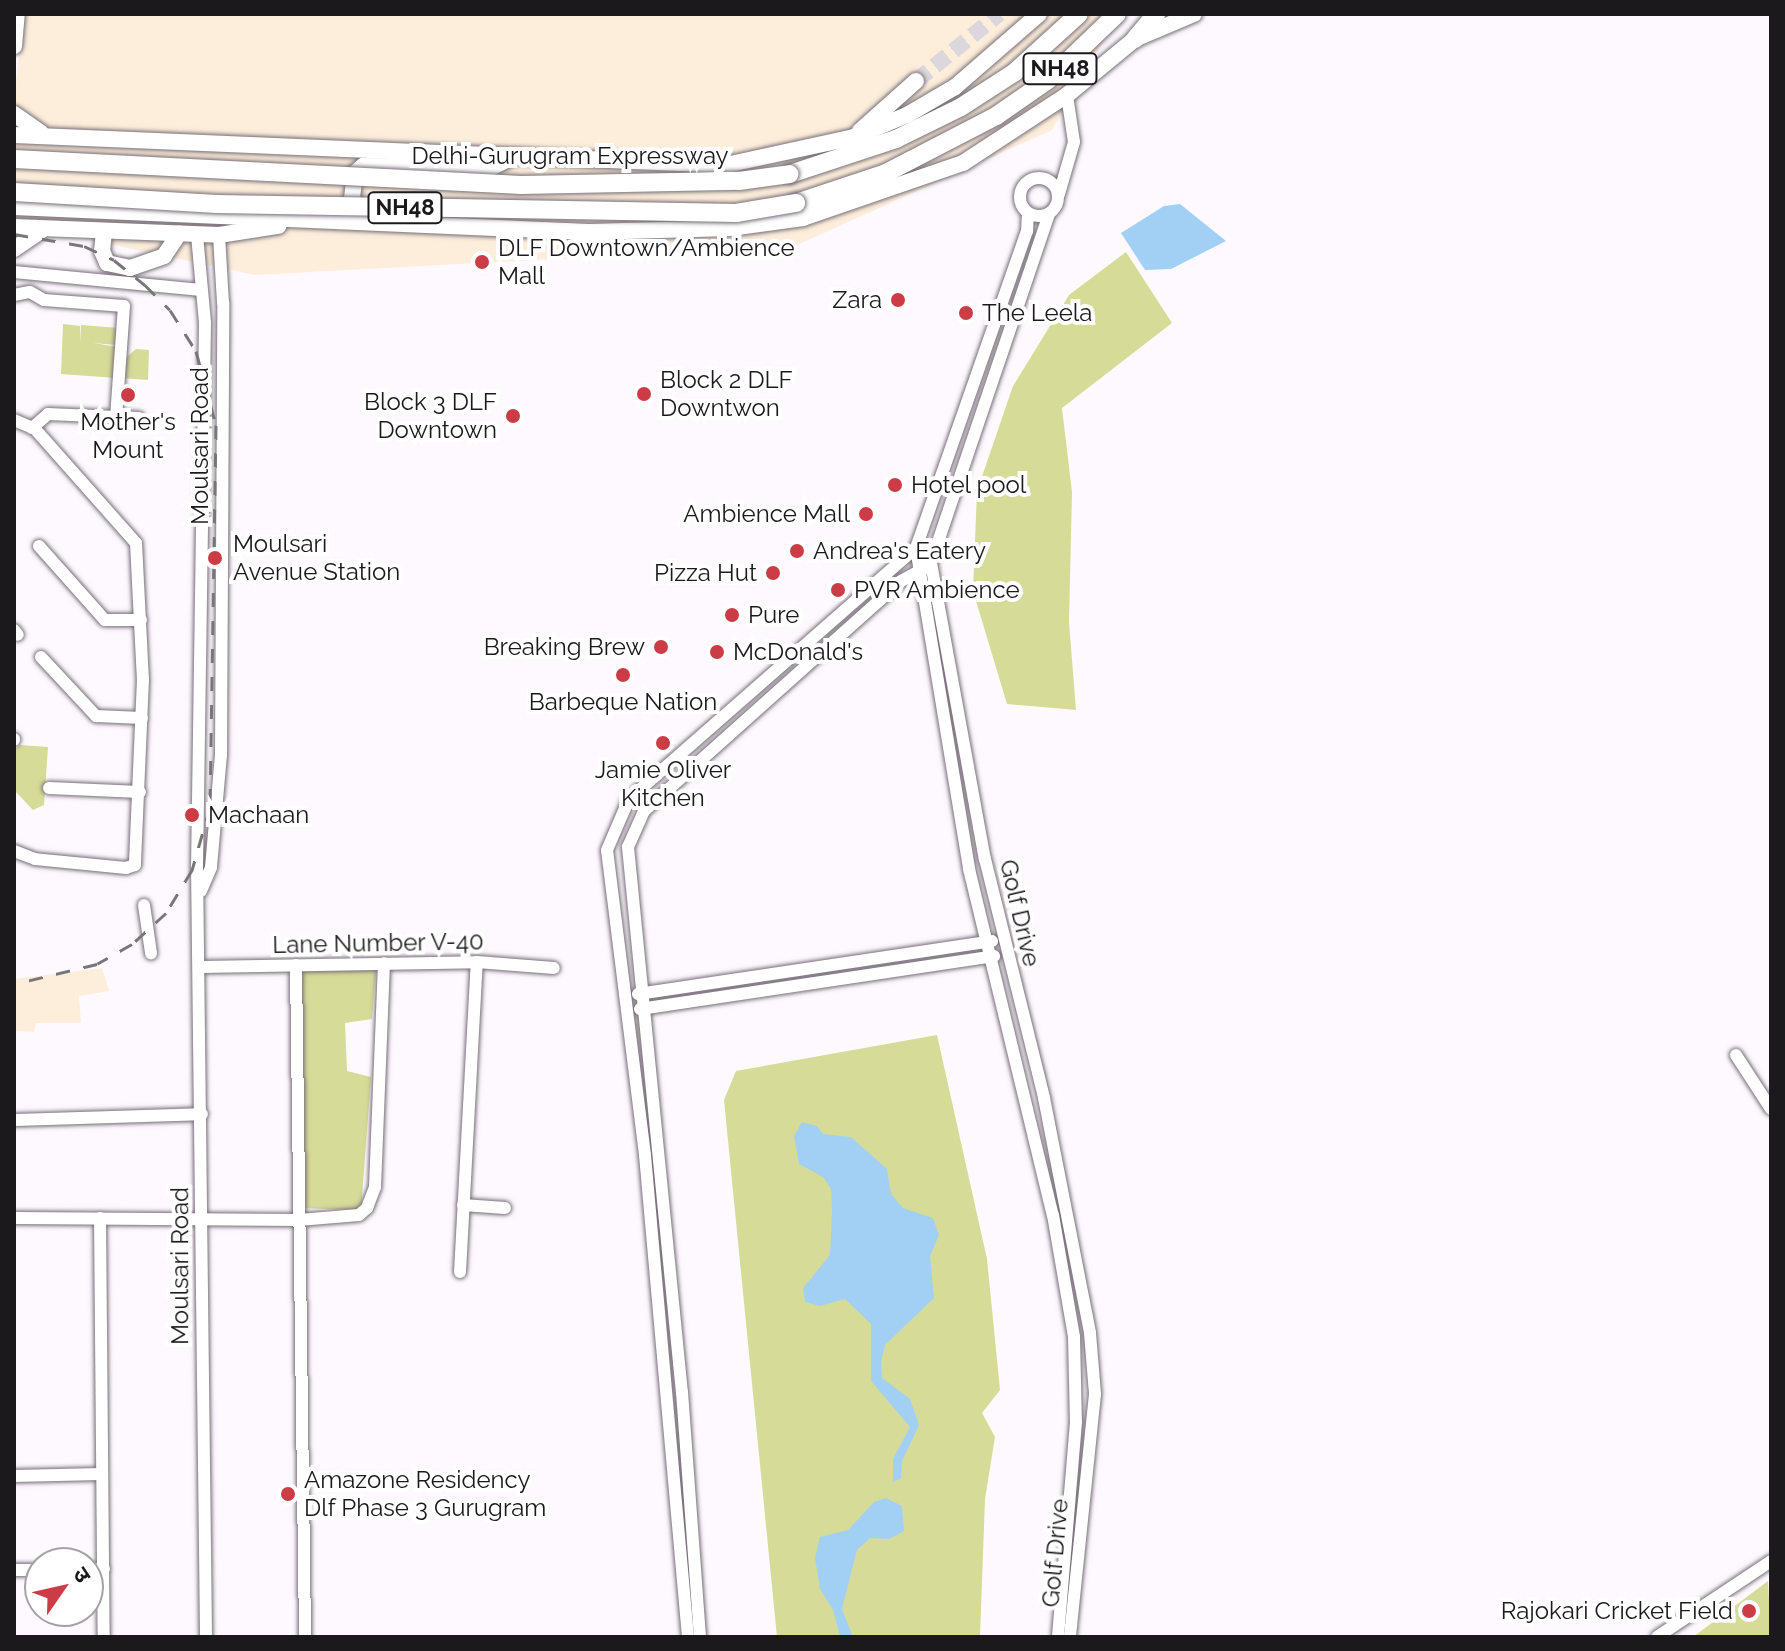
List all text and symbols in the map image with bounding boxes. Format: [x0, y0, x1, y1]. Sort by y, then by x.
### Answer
road number: NH48 [1022, 51, 1098, 87]
street label: Delhi-Gurugram Expressway [411, 142, 729, 170]
road number: NH48 [367, 190, 443, 226]
place label: DLF Downtown/Ambience Mall [498, 234, 795, 290]
marker: DLF Downtown/Ambience Mall [473, 253, 491, 271]
place label: Zara [832, 286, 882, 314]
marker: Zara [889, 291, 907, 309]
place label: The Leela [982, 299, 1092, 327]
marker: The Leela [957, 304, 975, 322]
place label: Block 2 DLF Downtwon [660, 366, 793, 422]
street label: Moulsari Road [186, 367, 214, 525]
marker: Block 2 DLF Downtwon [635, 385, 653, 403]
marker: Mother's Mount [119, 386, 137, 404]
place label: Block 3 DLF Downtown [364, 388, 497, 444]
marker: Block 3 DLF Downtown [504, 407, 522, 425]
place label: Mother's Mount [80, 408, 176, 464]
place label: Hotel pool [911, 471, 1027, 499]
marker: Hotel pool [886, 476, 904, 494]
place label: Ambience Mall [683, 500, 850, 528]
marker: Ambience Mall [857, 505, 875, 523]
place label: Moulsari Avenue Station [233, 530, 400, 586]
place label: Andrea's Eatery [813, 537, 986, 565]
marker: Andrea's Eatery [788, 542, 806, 560]
marker: Moulsari Avenue Station [204, 547, 226, 569]
place label: Pizza Hut [654, 559, 757, 587]
marker: Pizza Hut [764, 564, 782, 582]
place label: PVR Ambience [854, 576, 1020, 604]
marker: PVR Ambience [829, 581, 847, 599]
place label: Pure [748, 601, 799, 629]
marker: Pure [723, 606, 741, 624]
place label: Breaking Brew [484, 633, 645, 661]
marker: Breaking Brew [652, 638, 670, 656]
place label: McDonald's [733, 638, 863, 666]
marker: McDonald's [708, 643, 726, 661]
marker: Barbeque Nation [614, 666, 632, 684]
place label: Barbeque Nation [529, 688, 717, 716]
marker: Jamie Oliver Kitchen [654, 734, 672, 752]
place label: Jamie Oliver Kitchen [595, 756, 731, 812]
place label: Machaan [208, 801, 309, 829]
marker: Machaan [183, 806, 201, 824]
street label: Golf Drive [994, 857, 1046, 969]
street label: Lane Number V-40 [271, 927, 485, 959]
street label: Moulsari Road [166, 1187, 194, 1345]
place label: Amazone Residency Dlf Phase 3 Gurugram [304, 1466, 547, 1522]
marker: Amazone Residency Dlf Phase 3 Gurugram [279, 1485, 297, 1503]
street label: Golf Drive [1036, 1497, 1074, 1609]
north arrow [24, 1547, 104, 1627]
text: उ [68, 1562, 97, 1587]
place label: Rajokari Cricket Field [1501, 1597, 1733, 1625]
marker: Rajokari Cricket Field [1740, 1602, 1758, 1620]

